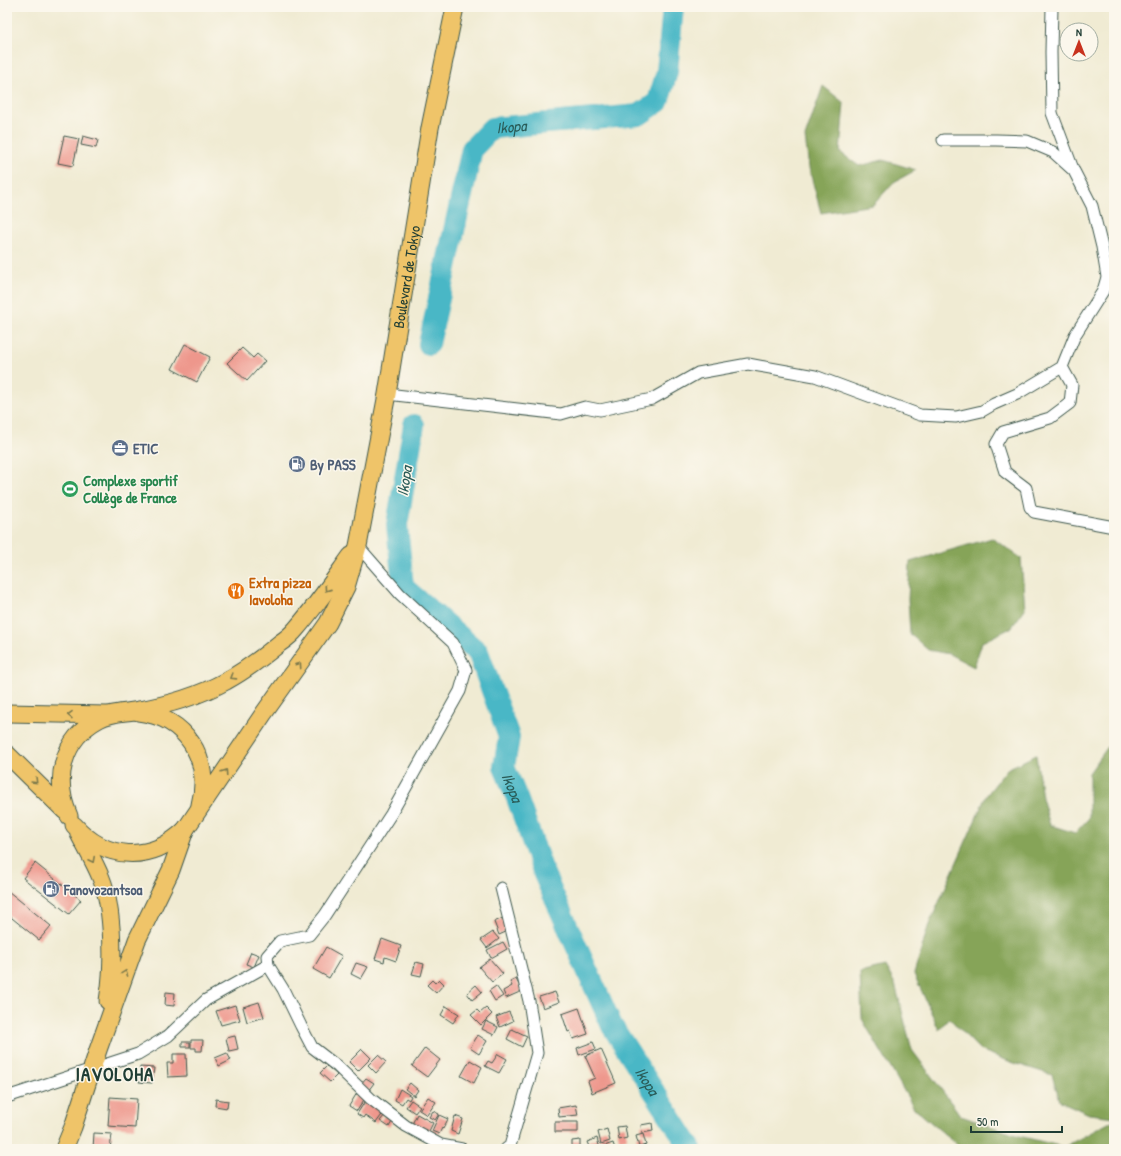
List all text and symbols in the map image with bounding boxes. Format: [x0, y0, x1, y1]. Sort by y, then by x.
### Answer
north arrow [1059, 22, 1099, 62]
text: N [1076, 25, 1082, 39]
water label: Ikopa [495, 114, 529, 139]
street label: Boulevard de Tokyo [387, 224, 425, 330]
office icon: ETIC [110, 438, 130, 458]
place label: ETIC [133, 438, 158, 459]
fuel station icon: By PASS [287, 454, 307, 474]
place label: By PASS [310, 454, 356, 476]
water label: Ikopa [391, 463, 417, 498]
place label: Complexe sportif Collège de France [83, 470, 179, 509]
sports icon: Complexe sportif Collège de France [60, 479, 80, 499]
place label: Extra pizza Iavoloha [249, 572, 311, 610]
restaurant icon: Extra pizza Iavoloha [226, 581, 246, 601]
one-way arrow [325, 585, 332, 592]
one-way arrow [294, 662, 301, 669]
one-way arrow [230, 672, 237, 680]
one-way arrow [67, 711, 73, 719]
one-way arrow [220, 769, 228, 776]
water label: Ikopa [497, 769, 529, 807]
one-way arrow [30, 776, 38, 784]
one-way arrow [87, 855, 95, 863]
fuel station icon: Fanovozantsoa [41, 879, 61, 899]
place label: Fanovozantsoa [63, 879, 142, 900]
one-way arrow [121, 970, 129, 977]
district label: IAVOLOHA [76, 1061, 154, 1087]
water label: Ikopa [630, 1062, 666, 1101]
scale bar [971, 1108, 1062, 1134]
text: 50 m [977, 1113, 998, 1130]

